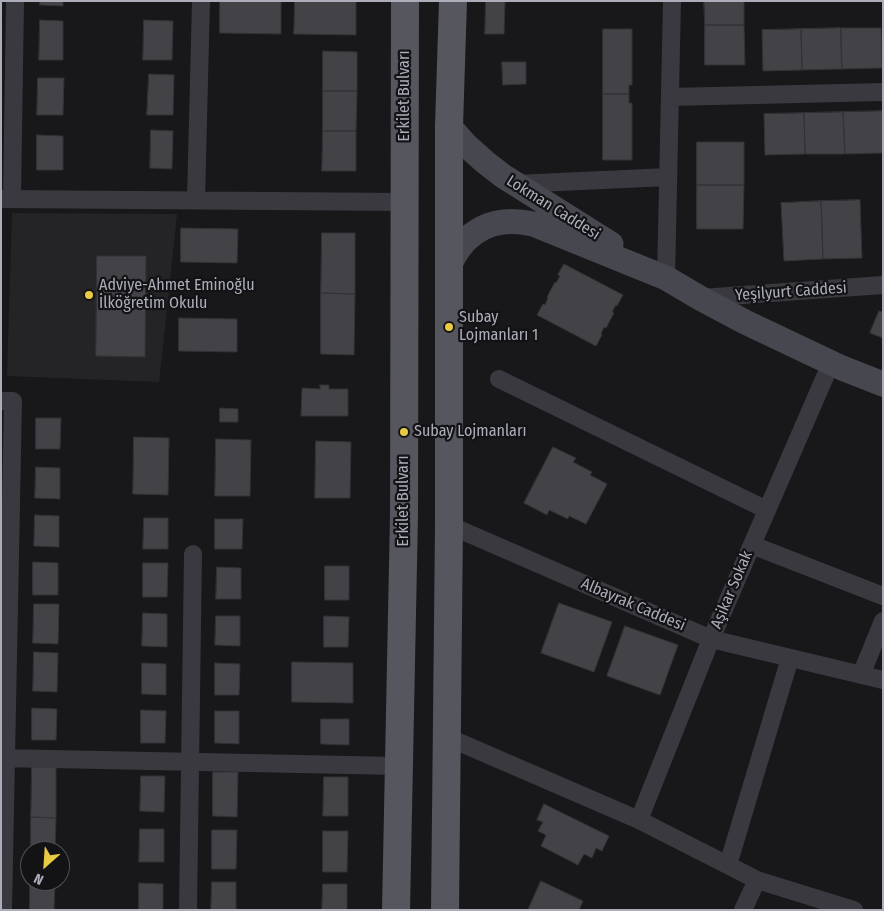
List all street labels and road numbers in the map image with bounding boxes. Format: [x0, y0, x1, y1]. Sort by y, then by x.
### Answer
street label: Erkilet Bulvarı [395, 51, 415, 141]
street label: Lokman Caddesi [503, 172, 603, 244]
street label: Yeşilyurt Caddesi [735, 279, 847, 305]
street label: Erkilet Bulvarı [394, 456, 414, 546]
street label: Aşikar Sokak [707, 548, 757, 632]
street label: Albayrak Caddesi [578, 574, 688, 636]

